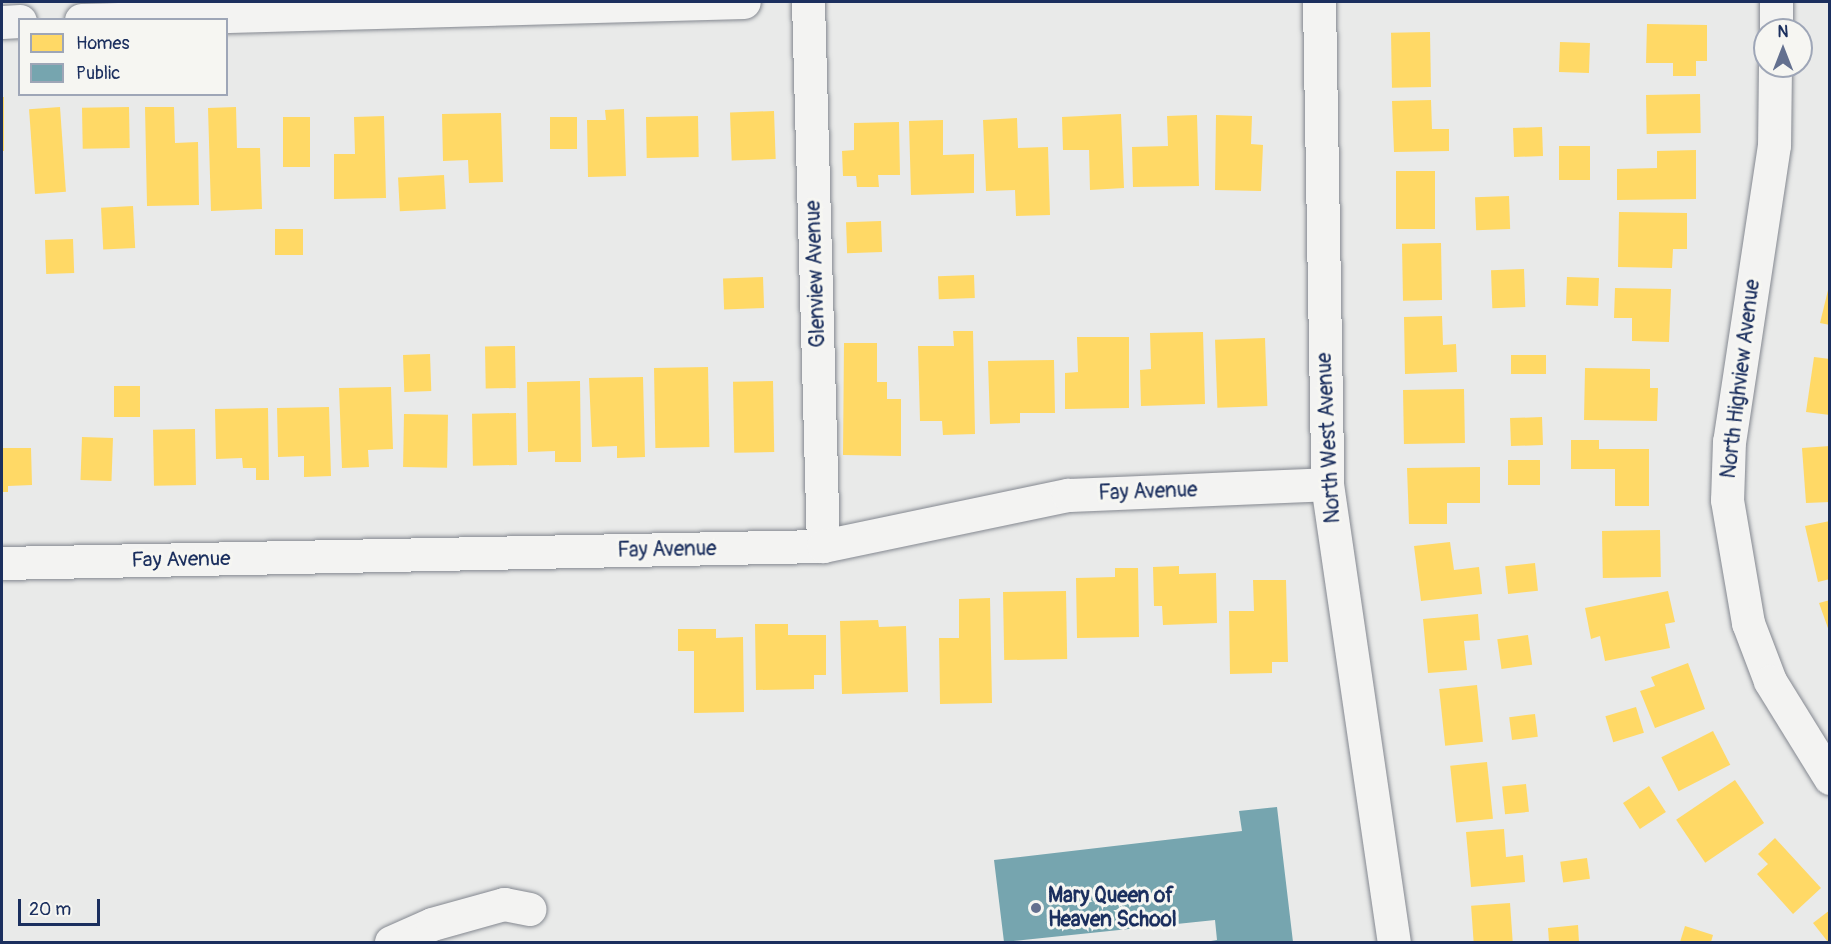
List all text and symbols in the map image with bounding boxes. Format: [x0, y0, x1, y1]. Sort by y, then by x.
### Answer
legend [18, 18, 228, 96]
north arrow [1753, 18, 1813, 78]
text: N [1778, 22, 1788, 42]
text: Homes [76, 32, 129, 55]
text: Public [76, 62, 120, 85]
street label: Glenview Avenue [801, 200, 831, 348]
street label: North Highview Avenue [1716, 278, 1766, 480]
street label: North West Avenue [1312, 352, 1346, 524]
street label: Fay Avenue [1098, 478, 1198, 506]
street label: Fay Avenue [617, 537, 717, 563]
street label: Fay Avenue [131, 547, 231, 573]
place label: Mary Queen of Heaven School [1048, 883, 1177, 933]
scale bar [21, 887, 104, 925]
text: 20 m [29, 898, 71, 921]
marker: Mary Queen of Heaven School [1029, 901, 1043, 915]

